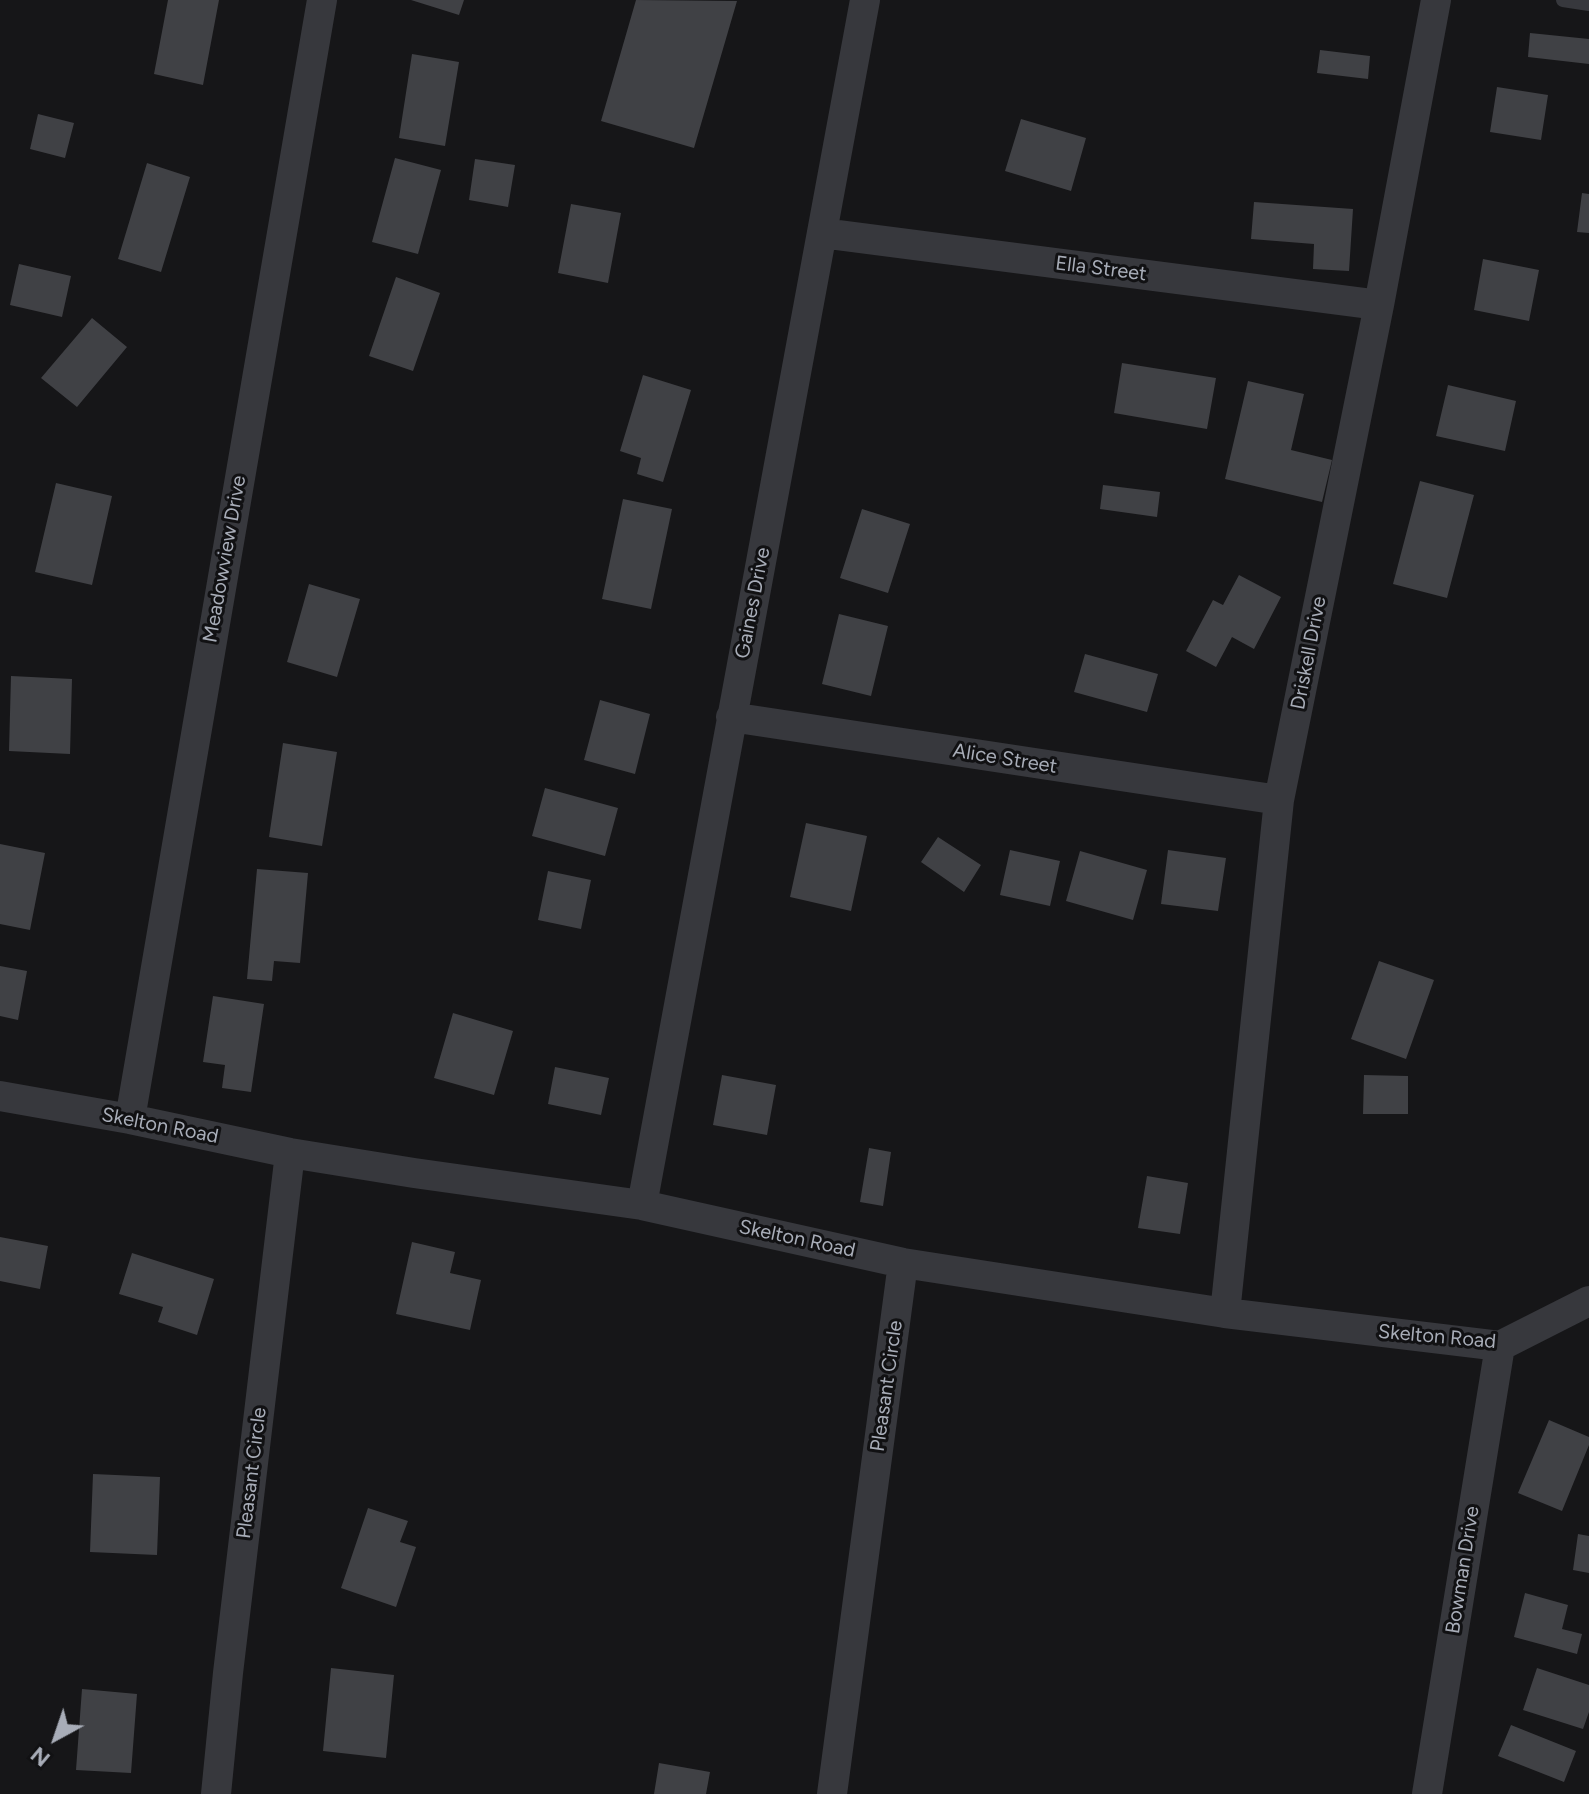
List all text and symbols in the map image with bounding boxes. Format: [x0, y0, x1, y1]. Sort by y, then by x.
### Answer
street label: Ella Street [1054, 251, 1148, 287]
street label: Meadowview Drive [198, 474, 252, 644]
street label: Gaines Drive [730, 545, 776, 661]
street label: Driskell Drive [1286, 594, 1332, 712]
street label: Alice Street [951, 739, 1059, 779]
street label: Skelton Road [100, 1103, 220, 1149]
street label: Skelton Road [737, 1215, 857, 1263]
street label: Pleasant Circle [866, 1319, 908, 1453]
street label: Skelton Road [1377, 1320, 1497, 1354]
street label: Pleasant Circle [232, 1406, 272, 1540]
street label: Bowman Drive [1441, 1505, 1485, 1635]
north arrow [16, 1698, 96, 1778]
text: N [25, 1741, 55, 1773]

